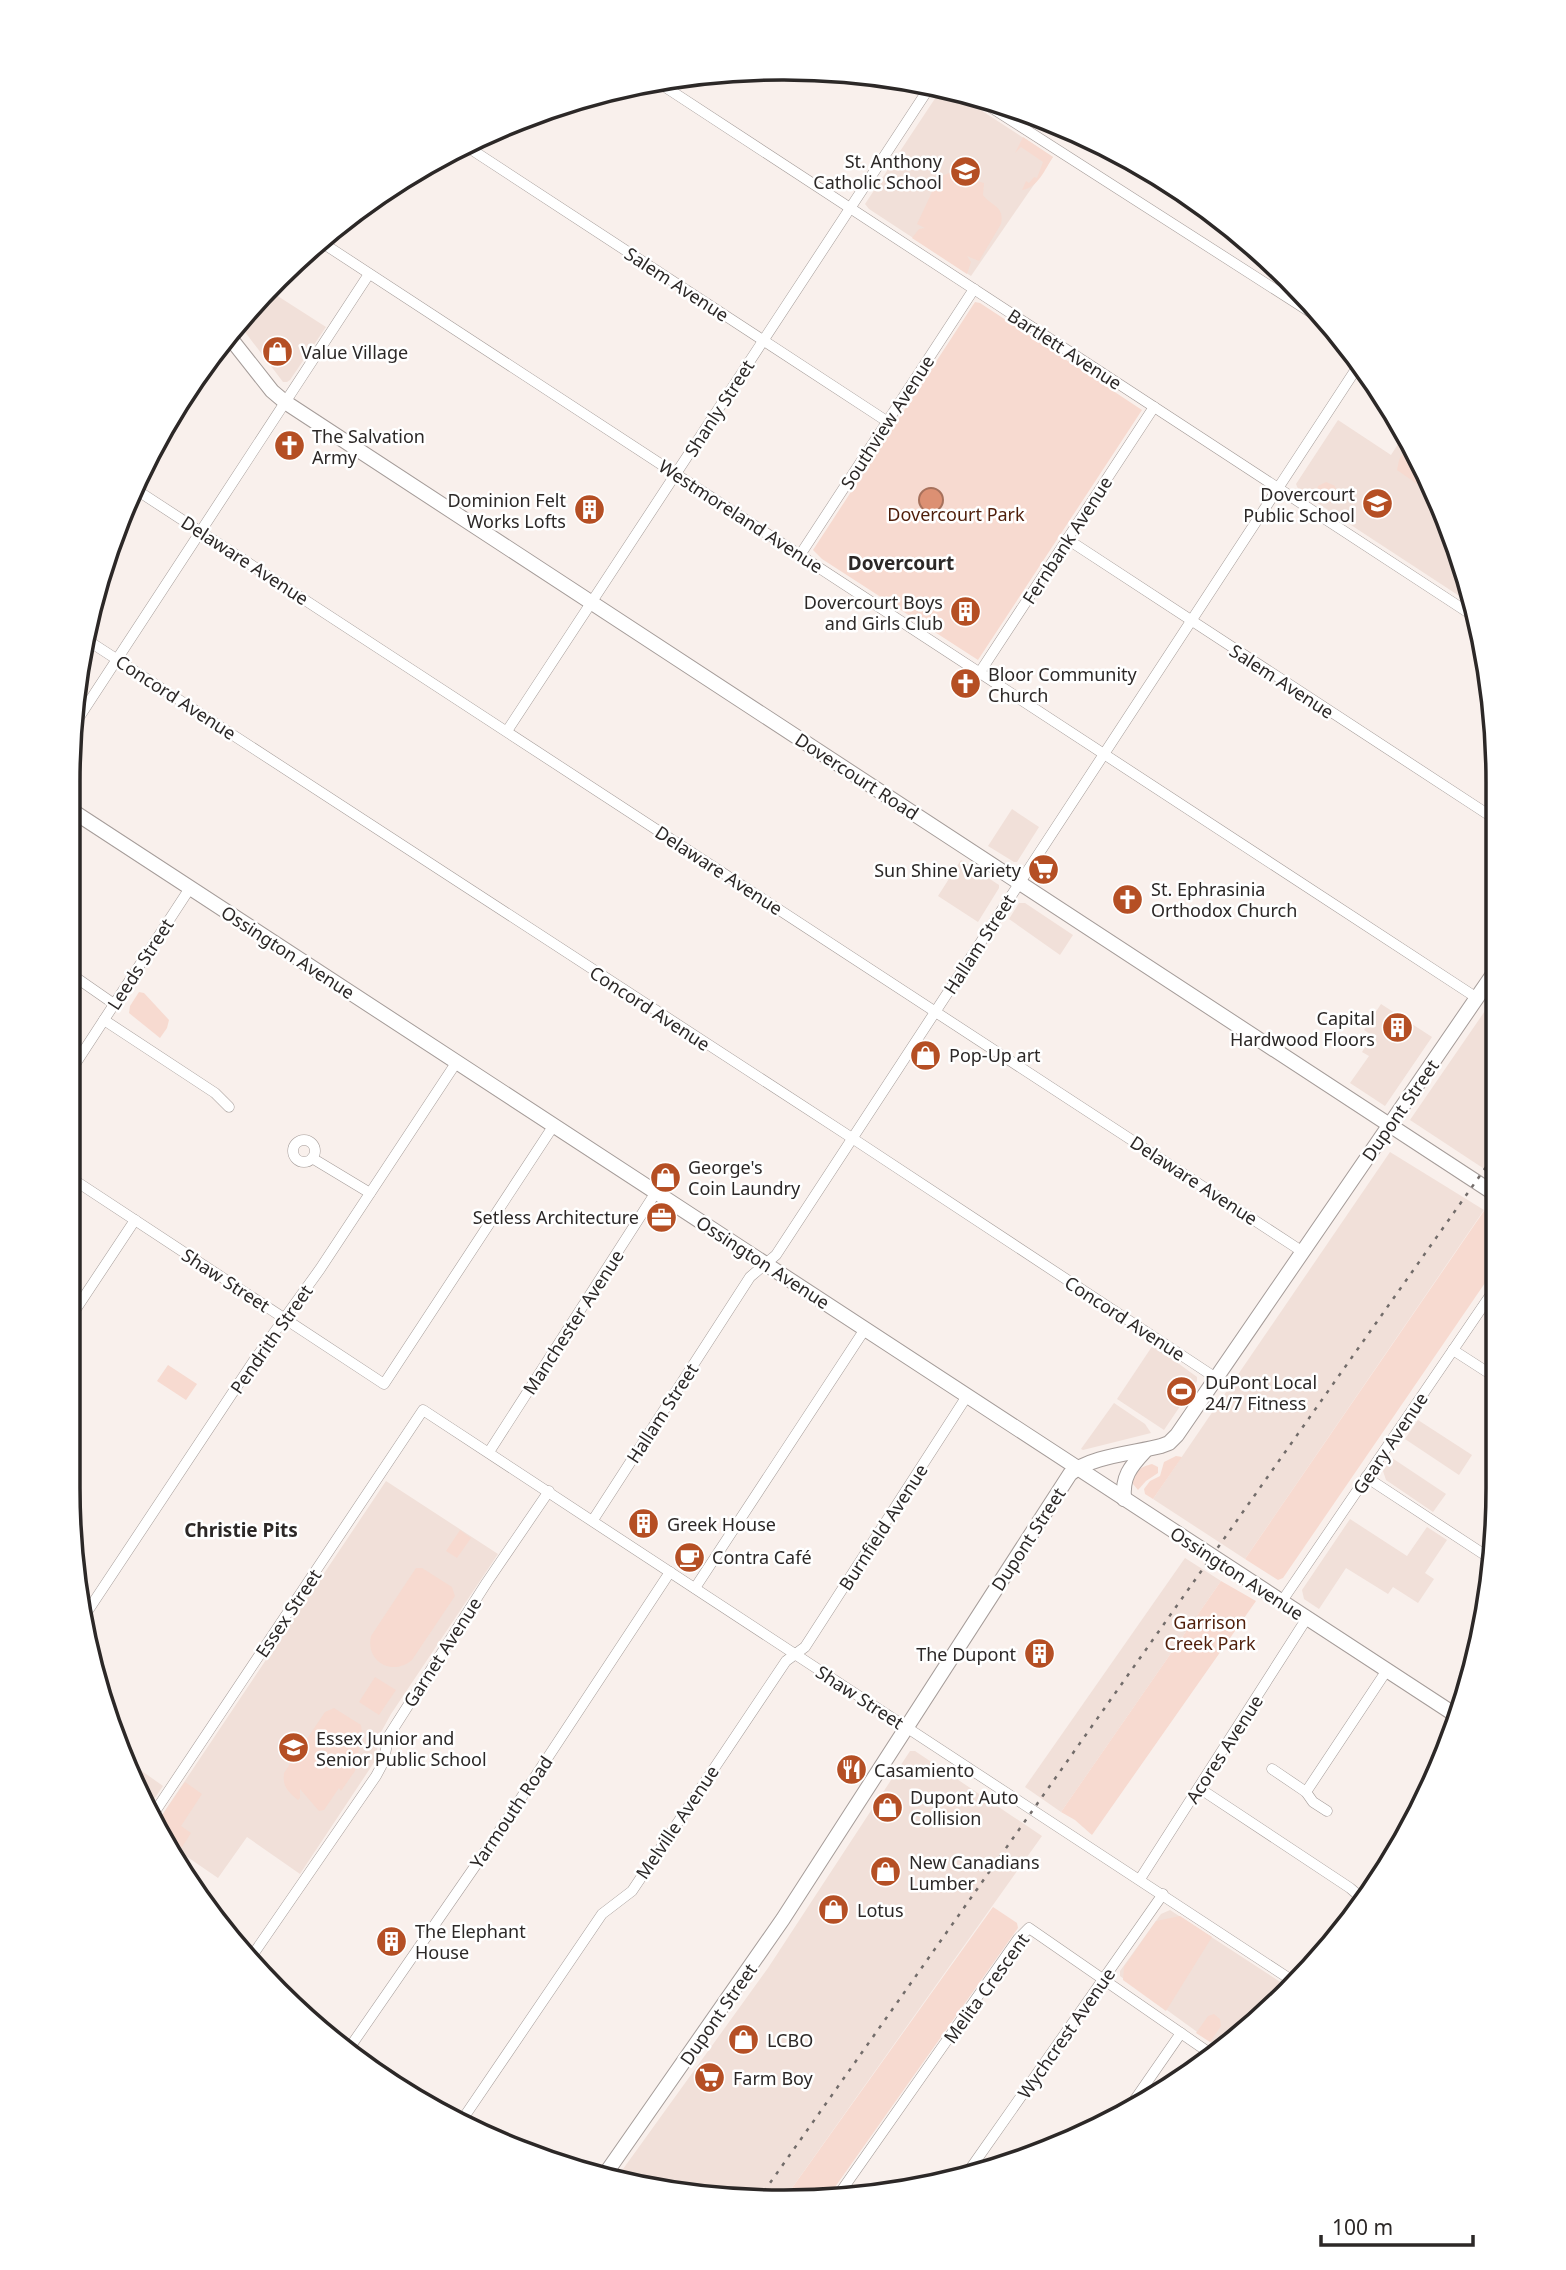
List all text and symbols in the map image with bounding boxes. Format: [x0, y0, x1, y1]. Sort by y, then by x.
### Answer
place label: St. Anthony Catholic School [813, 149, 943, 194]
school or university icon: St. Anthony Catholic School [948, 154, 982, 188]
street label: Salem Avenue [620, 241, 734, 327]
street label: Bartlett Avenue [1003, 303, 1127, 395]
shop icon: Value Village [261, 335, 295, 369]
place label: Value Village [301, 340, 408, 364]
street label: Southview Avenue [835, 350, 939, 494]
street label: Shanly Street [679, 355, 760, 461]
place label: The Salvation Army [312, 424, 425, 469]
church icon: The Salvation Army [272, 429, 306, 463]
street label: Westmoreland Avenue [654, 454, 828, 578]
street label: Fernbank Avenue [1017, 471, 1117, 609]
place label: Dovercourt Public School [1243, 482, 1355, 527]
school or university icon: Dovercourt Public School [1361, 487, 1395, 521]
place label: Dominion Felt Works Lofts [447, 488, 566, 533]
building icon: Dominion Felt Works Lofts [572, 493, 606, 527]
park label: Dovercourt Park [887, 502, 1025, 526]
street label: Delaware Avenue [177, 510, 313, 610]
district label: Dovercourt [848, 550, 954, 576]
place label: Dovercourt Boys and Girls Club [804, 590, 943, 635]
building icon: Dovercourt Boys and Girls Club [949, 595, 983, 629]
street label: Salem Avenue [1225, 638, 1339, 724]
street label: Concord Avenue [111, 649, 241, 745]
place label: Bloor Community Church [988, 662, 1138, 707]
church icon: Bloor Community Church [948, 667, 982, 701]
street label: Dovercourt Road [791, 727, 923, 825]
street label: Delaware Avenue [651, 820, 787, 920]
supermarket icon: Sun Shine Variety [1027, 853, 1061, 887]
place label: Sun Shine Variety [874, 858, 1022, 882]
place label: St. Ephrasinia Orthodox Church [1151, 877, 1297, 922]
church icon: St. Ephrasinia Orthodox Church [1111, 882, 1145, 916]
street label: Hallam Street [938, 889, 1021, 999]
street label: Ossington Avenue [217, 900, 359, 1004]
street label: Leeds Street [102, 913, 179, 1014]
street label: Concord Avenue [585, 960, 715, 1056]
place label: Capital Hardwood Floors [1230, 1006, 1375, 1051]
building icon: Capital Hardwood Floors [1381, 1011, 1415, 1045]
shop icon: Pop-Up art [909, 1038, 943, 1072]
place label: Pop-Up art [949, 1043, 1041, 1067]
street label: Dupont Street [1356, 1054, 1444, 1166]
street label: Delaware Avenue [1126, 1130, 1262, 1230]
place label: George's Coin Laundry [688, 1155, 801, 1200]
shop icon: George's Coin Laundry [648, 1160, 682, 1194]
office icon: Setless Architecture [645, 1200, 679, 1234]
place label: Setless Architecture [473, 1205, 639, 1229]
street label: Ossington Avenue [692, 1210, 834, 1314]
street label: Shaw Street [177, 1243, 275, 1318]
street label: Manchester Avenue [517, 1245, 629, 1399]
street label: Concord Avenue [1060, 1270, 1190, 1366]
street label: Pendrith Street [224, 1279, 318, 1398]
street label: Hallam Street [621, 1358, 704, 1468]
place label: DuPont Local 24/7 Fitness [1205, 1370, 1317, 1415]
sports icon: DuPont Local 24/7 Fitness [1165, 1375, 1199, 1409]
street label: Geary Avenue [1347, 1387, 1433, 1499]
street label: Burnfield Avenue [833, 1459, 933, 1595]
street label: Dupont Street [986, 1482, 1071, 1595]
building icon: Greek House [627, 1507, 661, 1541]
place label: Greek House [667, 1512, 776, 1536]
district label: Christie Pits [184, 1517, 298, 1543]
street label: Ossington Avenue [1166, 1521, 1308, 1625]
cafe icon: Contra Café [672, 1540, 706, 1574]
place label: Contra Café [712, 1545, 812, 1569]
street label: Essex Street [250, 1564, 327, 1662]
street label: Garnet Avenue [398, 1593, 486, 1711]
park label: Garrison Creek Park [1164, 1610, 1256, 1655]
building icon: The Dupont [1022, 1637, 1056, 1671]
place label: The Dupont [916, 1642, 1016, 1666]
street label: Shaw Street [811, 1660, 909, 1735]
street label: Acores Avenue [1180, 1690, 1268, 1808]
place label: Essex Junior and Senior Public School [316, 1726, 487, 1771]
school or university icon: Essex Junior and Senior Public School [276, 1731, 310, 1765]
street label: Yarmouth Road [464, 1751, 558, 1873]
restaurant icon: Casamiento [834, 1753, 868, 1787]
place label: Casamiento [874, 1758, 974, 1782]
street label: Melville Avenue [630, 1760, 724, 1884]
place label: Dupont Auto Collision [910, 1785, 1019, 1830]
shop icon: Dupont Auto Collision [870, 1790, 904, 1824]
place label: New Canadians Lumber [909, 1850, 1040, 1895]
shop icon: New Canadians Lumber [869, 1855, 903, 1889]
shop icon: Lotus [817, 1893, 851, 1927]
place label: Lotus [857, 1898, 904, 1922]
place label: The Elephant House [415, 1919, 526, 1964]
building icon: The Elephant House [375, 1924, 409, 1958]
street label: Melita Crescent [938, 1928, 1034, 2048]
street label: Dupont Street [674, 1958, 762, 2070]
street label: Wychcrest Avenue [1012, 1963, 1120, 2103]
shop icon: LCBO [727, 2023, 761, 2057]
place label: LCBO [767, 2028, 813, 2052]
supermarket icon: Farm Boy [693, 2061, 727, 2095]
place label: Farm Boy [733, 2066, 814, 2090]
scale bar [1321, 2204, 1473, 2248]
text: 100 m [1332, 2213, 1393, 2241]

